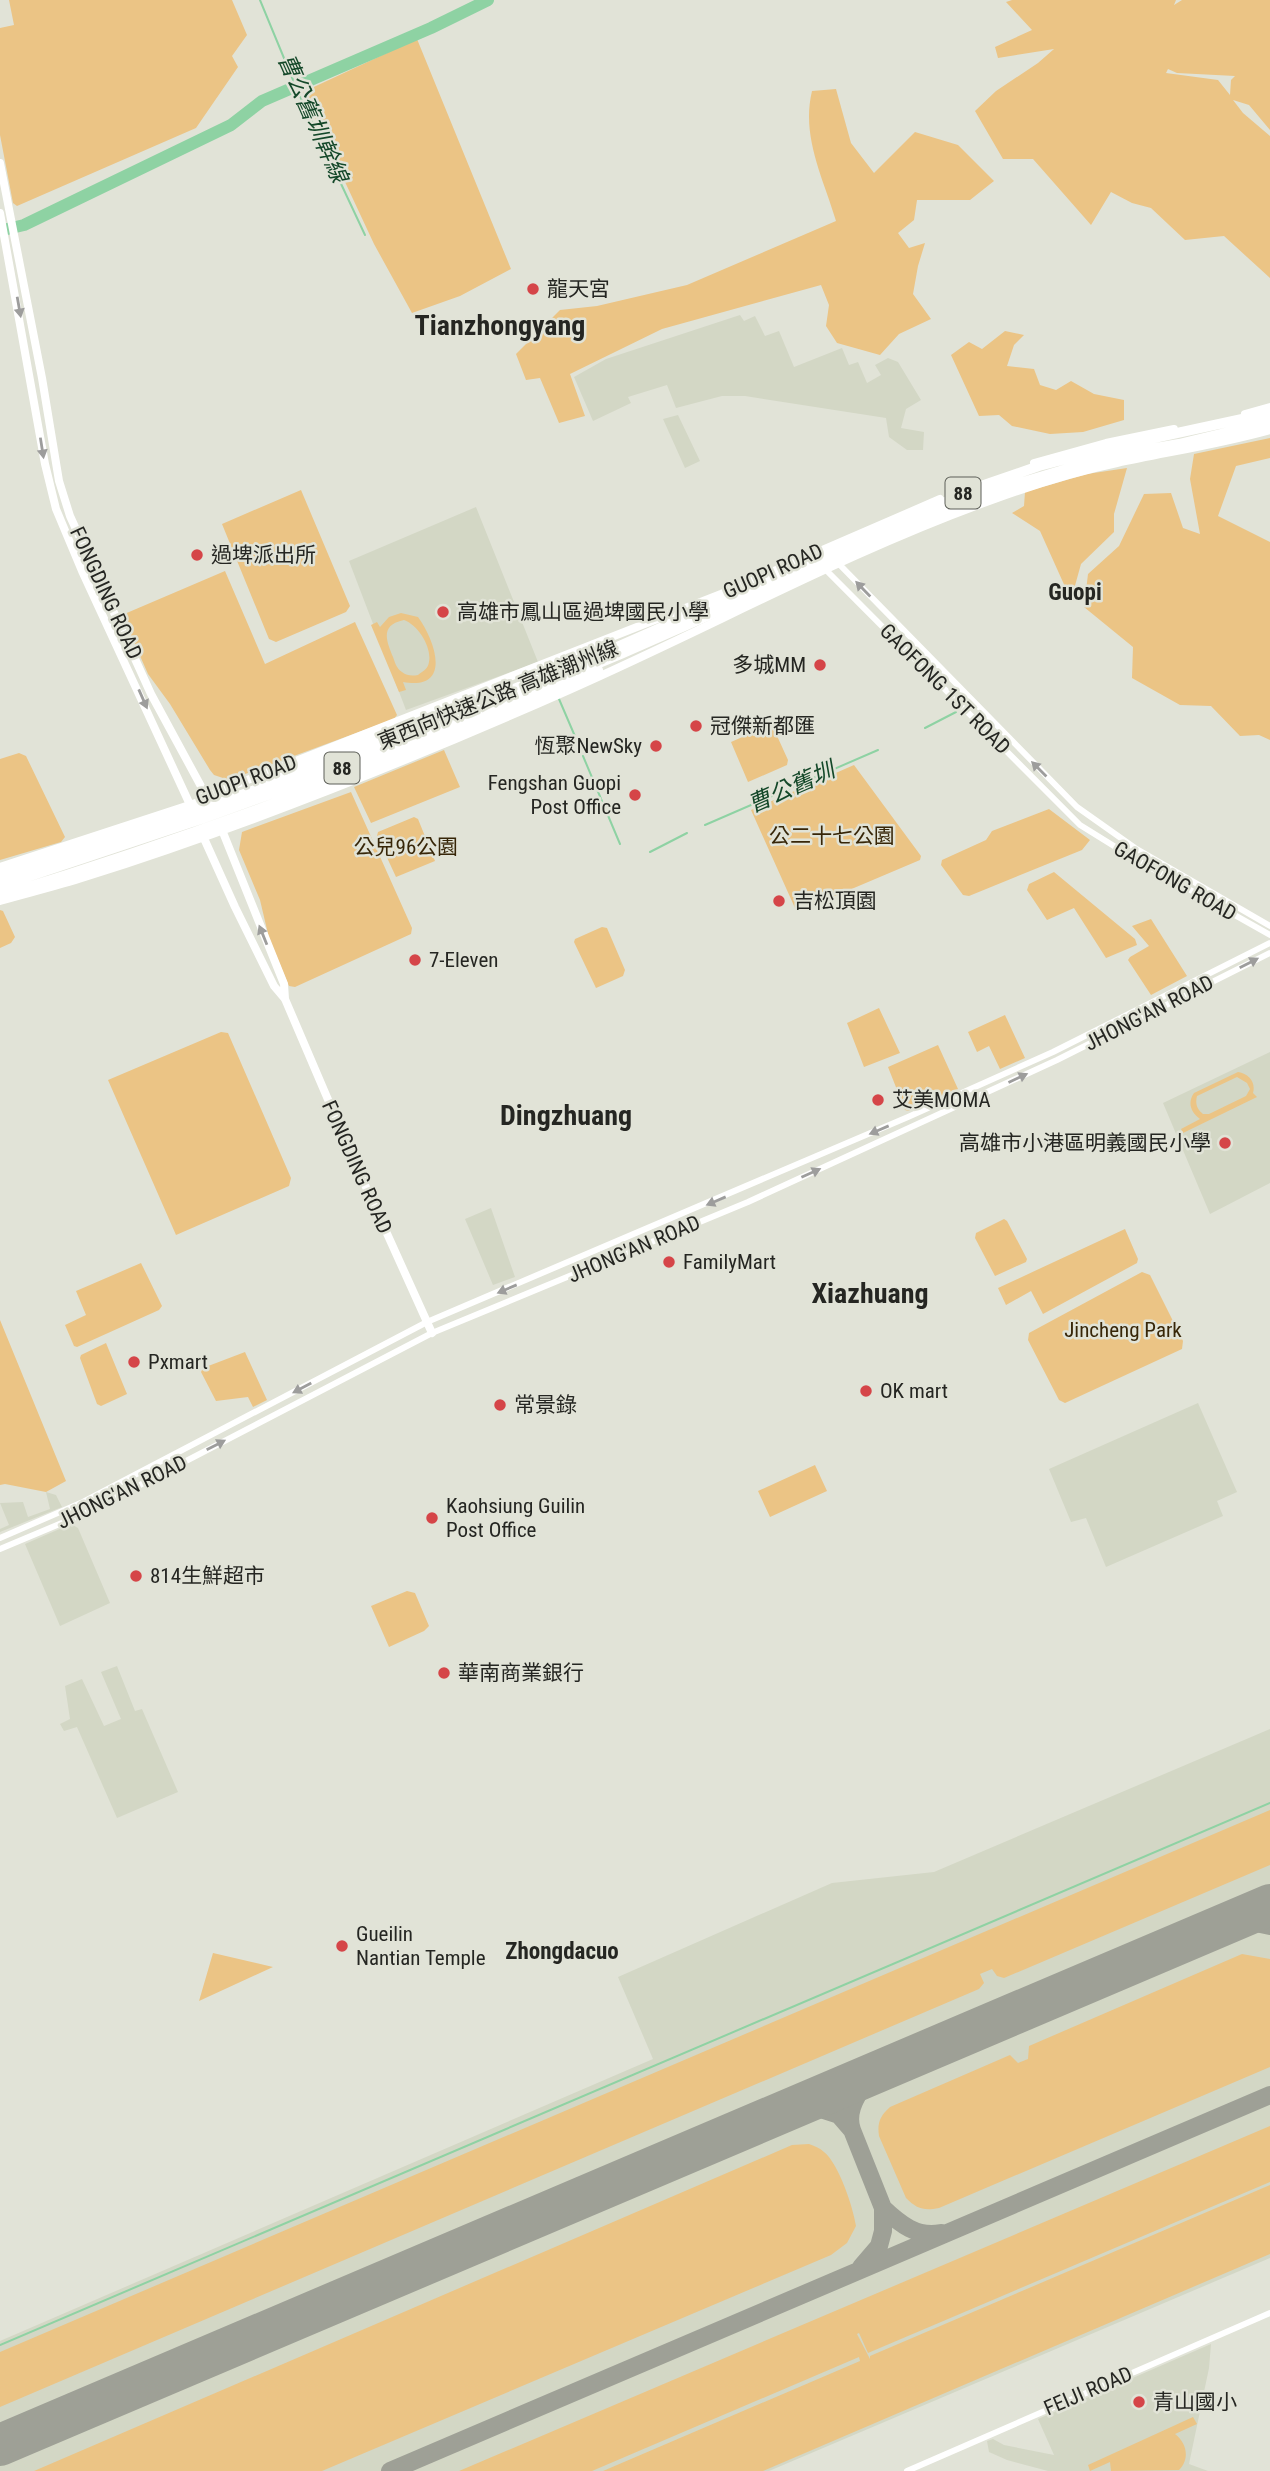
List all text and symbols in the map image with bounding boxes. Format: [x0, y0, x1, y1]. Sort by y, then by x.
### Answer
water label: 曹公舊圳幹線 [272, 50, 354, 189]
place label: 龍天宮 [547, 277, 610, 301]
marker: 龍天宮 [525, 281, 541, 297]
one-way arrow [13, 296, 24, 318]
district label: Tianzhongyang [415, 309, 585, 342]
one-way arrow [37, 437, 48, 459]
road number: 88 [946, 478, 981, 508]
street label: FONGDING ROAD [65, 523, 147, 663]
street label: GUOPI ROAD [720, 538, 826, 604]
place label: 過埤派出所 [211, 543, 316, 567]
marker: 過埤派出所 [189, 547, 205, 563]
district label: Guopi [1048, 579, 1102, 606]
one-way arrow [855, 581, 871, 598]
place label: 高雄市鳳山區過埤國民小學 [457, 600, 709, 624]
marker: 高雄市鳳山區過埤國民小學 [435, 604, 451, 620]
street label: GAOFONG 1ST ROAD [875, 619, 1015, 759]
street label: 東西向快速公路 高雄潮州線 [374, 636, 622, 754]
place label: 多城MM [732, 653, 806, 677]
marker: 多城MM [812, 657, 828, 673]
one-way arrow [137, 689, 149, 709]
place label: 冠傑新都匯 [710, 714, 815, 738]
marker: 冠傑新都匯 [688, 718, 704, 734]
place label: 恆聚NewSky [534, 734, 642, 758]
marker: 恆聚NewSky [648, 738, 664, 754]
street label: GUOPI ROAD [192, 750, 300, 810]
road number: 88 [324, 752, 360, 783]
water label: 曹公舊圳 [744, 755, 841, 818]
one-way arrow [1031, 760, 1048, 777]
place label: Fengshan Guopi Post Office [488, 771, 621, 819]
marker: Fengshan Guopi Post Office [627, 787, 643, 803]
park label: 公二十七公園 [769, 824, 895, 848]
park label: 公兒96公園 [354, 835, 458, 859]
street label: GAOFONG ROAD [1109, 836, 1241, 926]
place label: 吉松頂園 [793, 889, 877, 913]
marker: 吉松頂園 [771, 893, 787, 909]
one-way arrow [257, 925, 269, 945]
place label: 7-Eleven [429, 948, 498, 972]
marker: 7-Eleven [407, 952, 423, 968]
one-way arrow [1239, 958, 1259, 969]
street label: JHONG'AN ROAD [1081, 970, 1217, 1056]
one-way arrow [1008, 1072, 1028, 1084]
place label: 艾美MOMA [892, 1088, 991, 1112]
marker: 艾美MOMA [870, 1092, 886, 1108]
street label: FONGDING ROAD [317, 1097, 397, 1237]
district label: Dingzhuang [500, 1099, 632, 1132]
one-way arrow [868, 1124, 889, 1135]
place label: 高雄市小港區明義國民小學 [959, 1131, 1211, 1155]
marker: 高雄市小港區明義國民小學 [1217, 1135, 1233, 1151]
one-way arrow [801, 1167, 821, 1179]
one-way arrow [706, 1195, 727, 1206]
street label: JHONG'AN ROAD [564, 1210, 704, 1288]
place label: FamilyMart [683, 1250, 776, 1274]
marker: FamilyMart [661, 1254, 677, 1270]
district label: Xiazhuang [811, 1277, 929, 1310]
one-way arrow [496, 1284, 517, 1295]
park label: Jincheng Park [1064, 1318, 1182, 1342]
place label: Pxmart [148, 1350, 208, 1374]
marker: Pxmart [126, 1354, 142, 1370]
place label: OK mart [880, 1379, 948, 1403]
one-way arrow [292, 1383, 312, 1394]
marker: OK mart [858, 1383, 874, 1399]
place label: 常景錄 [514, 1393, 577, 1417]
marker: 常景錄 [492, 1397, 508, 1413]
one-way arrow [206, 1439, 226, 1451]
street label: JHONG'AN ROAD [53, 1450, 191, 1534]
place label: Kaohsiung Guilin Post Office [446, 1494, 585, 1542]
marker: Kaohsiung Guilin Post Office [424, 1510, 440, 1526]
place label: 814生鮮超市 [150, 1564, 265, 1588]
marker: 814生鮮超市 [128, 1568, 144, 1584]
place label: 華南商業銀行 [458, 1661, 584, 1685]
marker: 華南商業銀行 [436, 1665, 452, 1681]
place label: Gueilin Nantian Temple [356, 1922, 486, 1970]
marker: Gueilin Nantian Temple [334, 1938, 350, 1954]
district label: Zhongdacuo [505, 1938, 619, 1965]
street label: FEIJI ROAD [1040, 2362, 1136, 2420]
place label: 青山國小 [1153, 2390, 1237, 2414]
marker: 青山國小 [1131, 2394, 1147, 2410]

